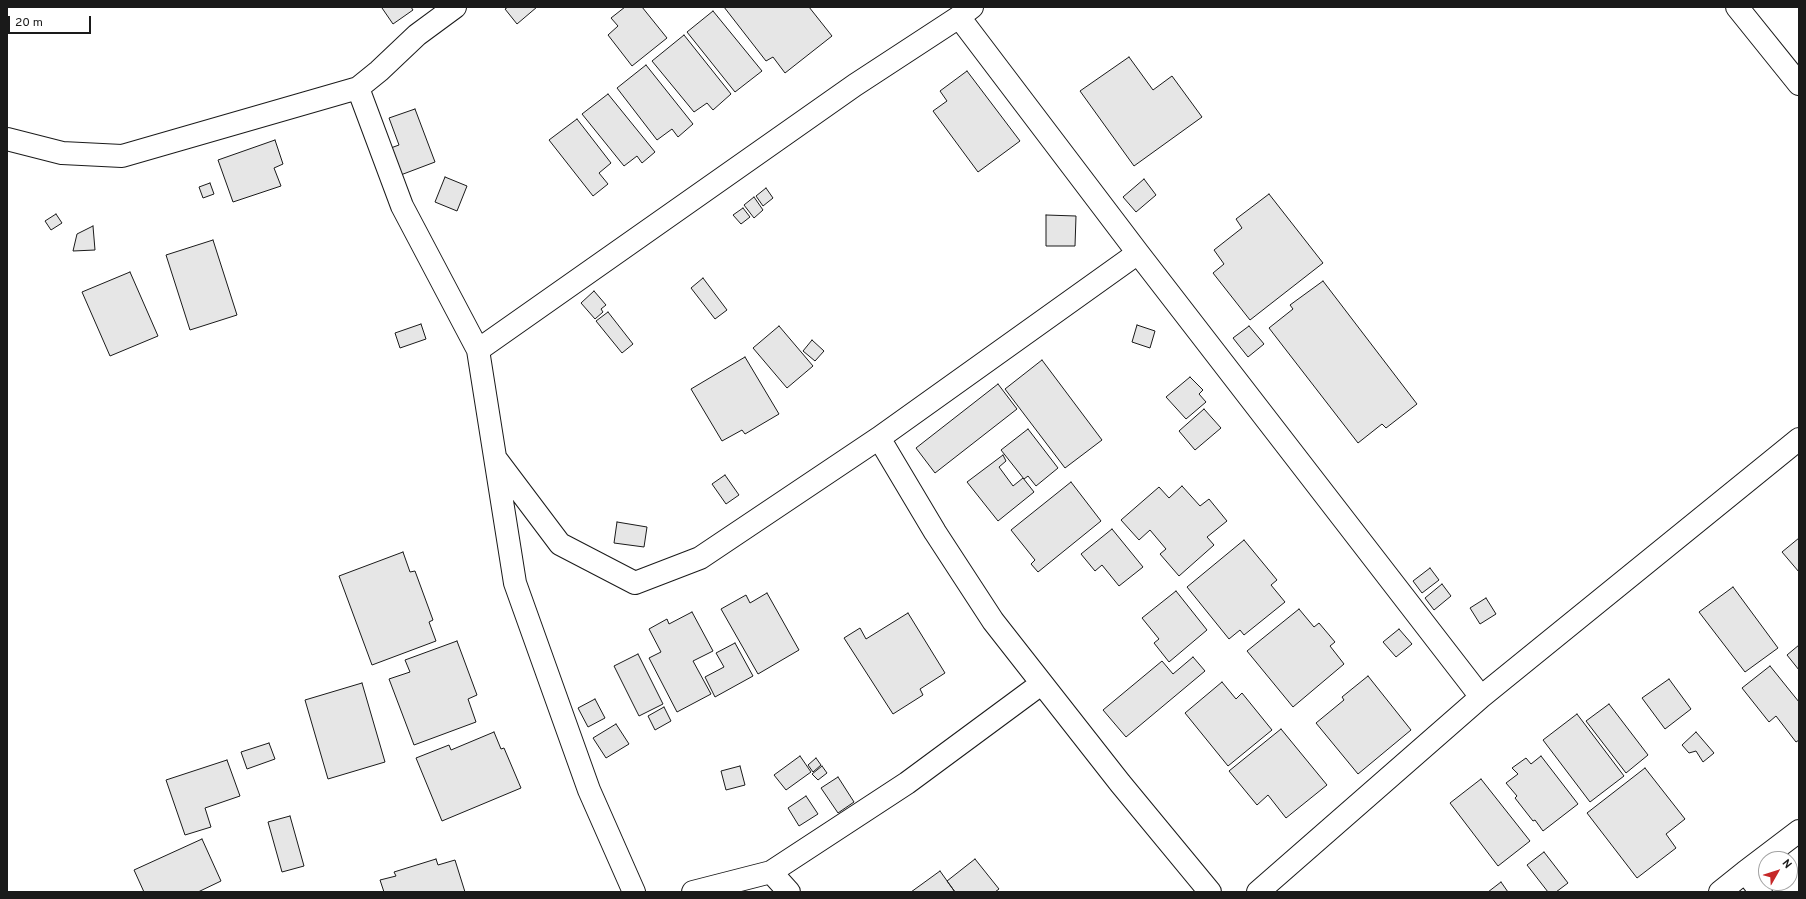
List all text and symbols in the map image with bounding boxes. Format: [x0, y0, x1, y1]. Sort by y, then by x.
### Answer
scale bar [10, 8, 93, 34]
text: 20 m [15, 15, 43, 31]
north arrow [1758, 851, 1798, 891]
text: N [1779, 857, 1794, 872]

